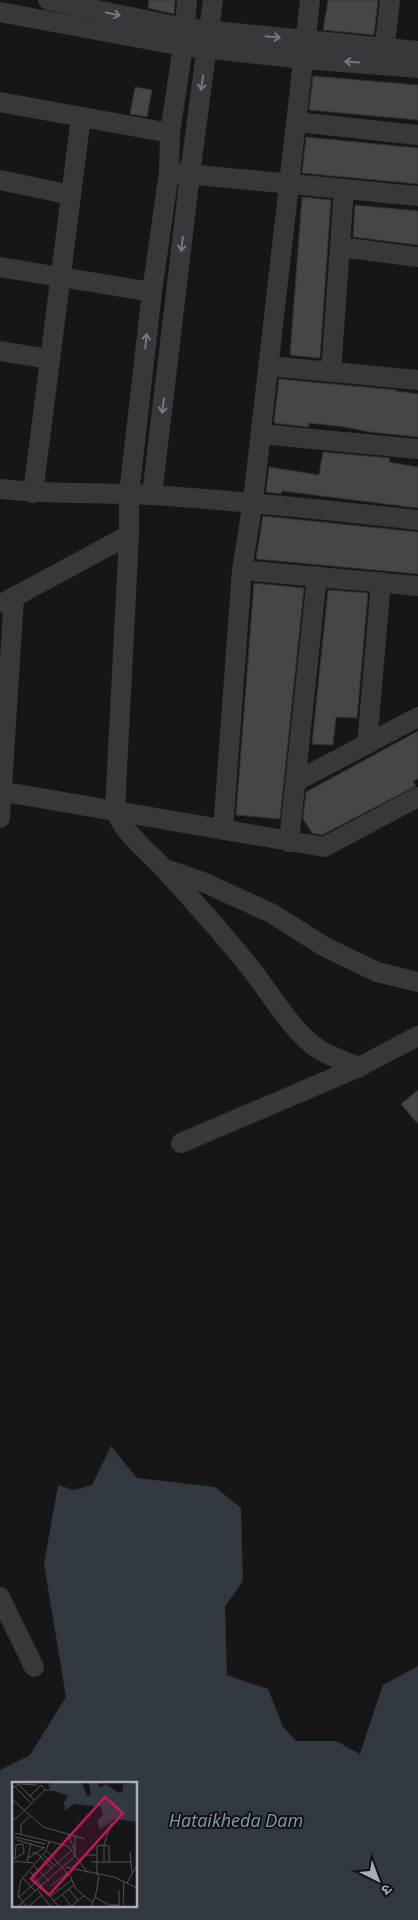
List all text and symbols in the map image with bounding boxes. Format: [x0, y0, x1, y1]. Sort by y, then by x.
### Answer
one-way arrow [104, 9, 120, 19]
one-way arrow [265, 32, 281, 42]
one-way arrow [344, 58, 360, 67]
one-way arrow [197, 75, 207, 91]
one-way arrow [177, 236, 187, 252]
one-way arrow [141, 334, 151, 350]
one-way arrow [158, 397, 168, 413]
inset map [12, 1782, 138, 1908]
water label: Hataikheda Dam [169, 1808, 303, 1832]
north arrow [353, 1855, 403, 1905]
text: उ [377, 1880, 396, 1900]

